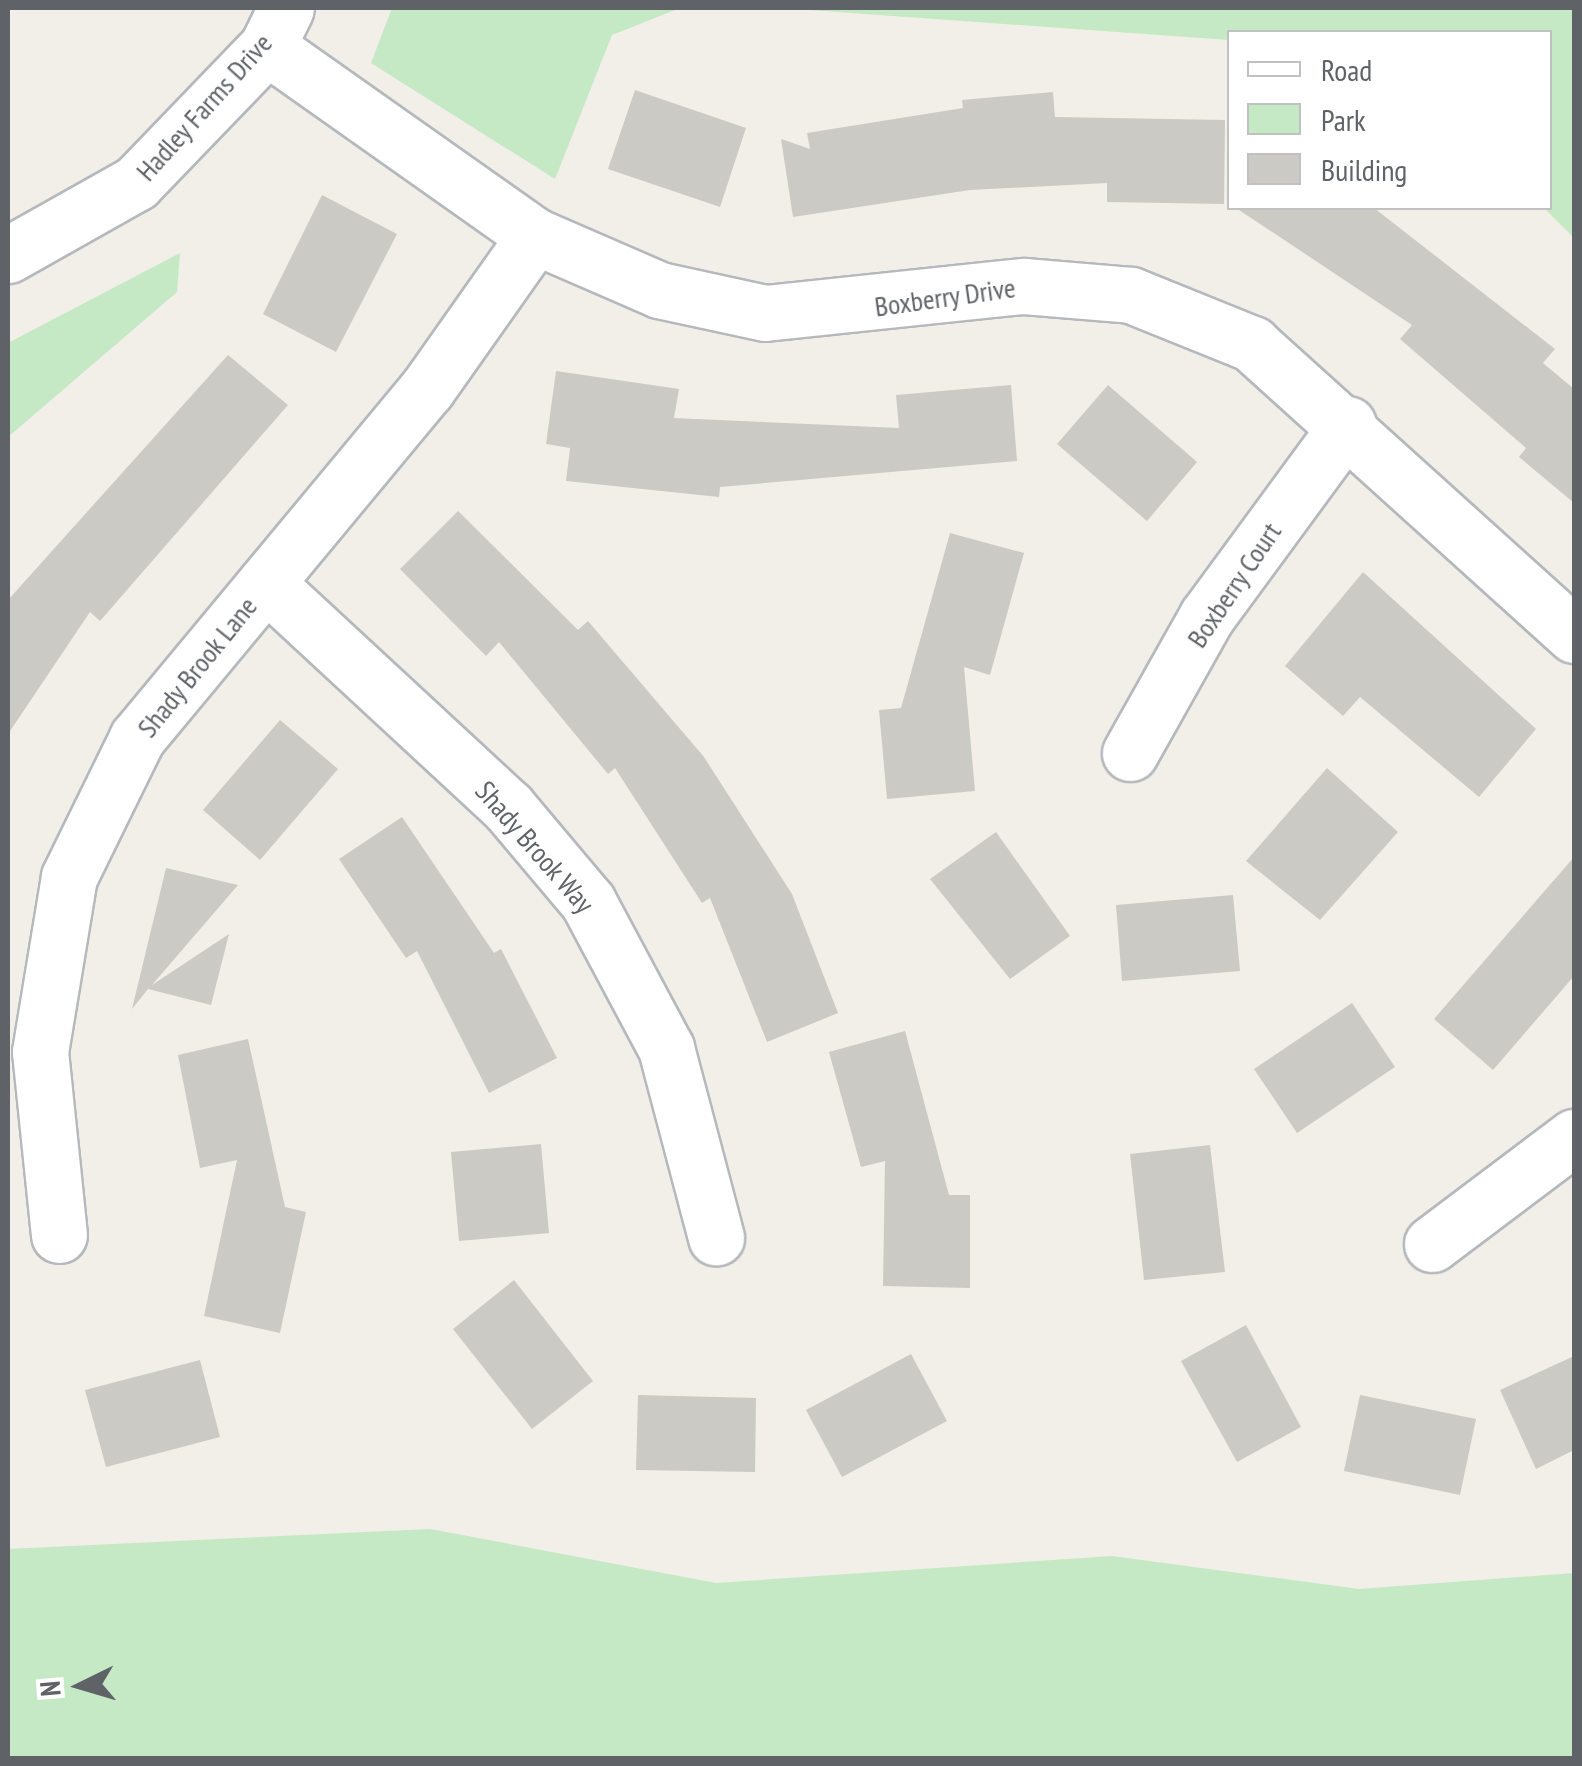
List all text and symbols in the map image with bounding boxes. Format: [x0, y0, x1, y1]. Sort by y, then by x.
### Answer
street label: Hadley Farms Drive [129, 26, 279, 188]
legend [1227, 30, 1552, 210]
text: Road [1321, 50, 1372, 89]
text: Park [1321, 100, 1366, 139]
text: Building [1321, 150, 1407, 189]
street label: Boxberry Drive [872, 270, 1018, 324]
street label: Boxberry Court [1180, 516, 1288, 654]
street label: Shady Brook Lane [130, 590, 264, 744]
street label: Shady Brook Way [468, 774, 602, 920]
north arrow [30, 1636, 130, 1736]
text: N [31, 1680, 69, 1698]

